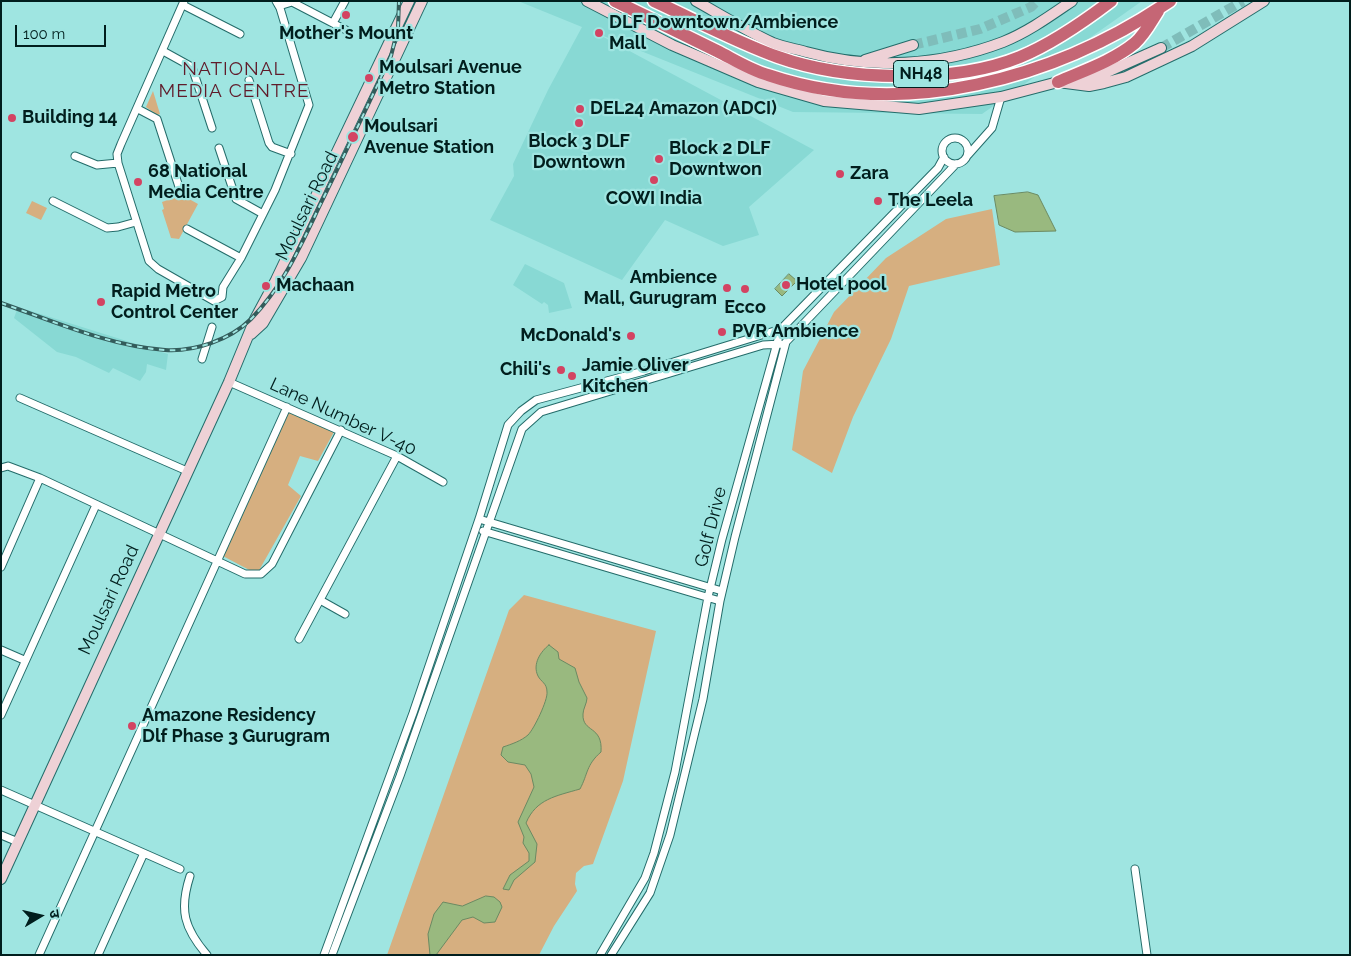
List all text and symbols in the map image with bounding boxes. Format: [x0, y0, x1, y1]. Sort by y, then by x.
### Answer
marker: Mother's Mount [340, 9, 352, 21]
place label: DLF Downtown/Ambience Mall [609, 12, 838, 54]
scale bar [18, 15, 109, 47]
place label: Mother's Mount [279, 23, 413, 45]
text: 100 m [23, 25, 65, 43]
marker: DLF Downtown/Ambience Mall [593, 27, 605, 39]
place label: Moulsari Avenue Metro Station [379, 57, 522, 100]
district label: NATIONAL MEDIA CENTRE [157, 58, 311, 102]
road number: NH48 [894, 61, 948, 88]
marker: Moulsari Avenue Metro Station [363, 72, 375, 84]
place label: DEL24 Amazon (ADCI) [590, 98, 777, 120]
marker: DEL24 Amazon (ADCI) [574, 103, 586, 115]
place label: Building 14 [22, 107, 118, 129]
marker: Building 14 [6, 112, 18, 124]
place label: Moulsari Avenue Station [364, 116, 494, 158]
marker: Block 3 DLF Downtown [573, 117, 585, 129]
marker: Moulsari Avenue Station [346, 130, 360, 144]
place label: Block 3 DLF Downtown [528, 131, 630, 173]
place label: Block 2 DLF Downtwon [669, 138, 771, 180]
street label: Moulsari Road [271, 148, 343, 264]
marker: Block 2 DLF Downtwon [653, 153, 665, 165]
place label: 68 National Media Centre [148, 161, 263, 203]
place label: Zara [850, 163, 889, 185]
marker: Zara [834, 168, 846, 180]
marker: COWI India [648, 174, 660, 186]
marker: 68 National Media Centre [132, 176, 144, 188]
place label: COWI India [606, 188, 702, 210]
place label: The Leela [888, 190, 973, 212]
marker: The Leela [872, 195, 884, 207]
place label: Ambience Mall, Gurugram [584, 267, 717, 310]
place label: Hotel pool [796, 274, 887, 296]
place label: Machaan [276, 275, 354, 297]
marker: Hotel pool [780, 279, 792, 291]
marker: Machaan [260, 280, 272, 292]
place label: Rapid Metro Control Center [111, 281, 238, 324]
marker: Ambience Mall, Gurugram [721, 282, 733, 294]
marker: Ecco [739, 283, 751, 295]
marker: Rapid Metro Control Center [95, 296, 107, 308]
place label: Ecco [724, 297, 766, 319]
place label: PVR Ambience [732, 321, 859, 343]
place label: McDonald's [520, 325, 621, 347]
marker: PVR Ambience [716, 326, 728, 338]
marker: McDonald's [625, 330, 637, 342]
place label: Jamie Oliver Kitchen [582, 355, 689, 398]
place label: Chili's [500, 359, 551, 381]
marker: Chili's [555, 364, 567, 376]
marker: Jamie Oliver Kitchen [566, 370, 578, 382]
street label: Lane Number V-40 [266, 373, 420, 461]
street label: Golf Drive [691, 485, 731, 569]
street label: Moulsari Road [74, 542, 144, 658]
place label: Amazone Residency Dlf Phase 3 Gurugram [142, 705, 330, 748]
marker: Amazone Residency Dlf Phase 3 Gurugram [126, 720, 138, 732]
north arrow [15, 891, 65, 941]
text: उ [46, 908, 63, 919]

